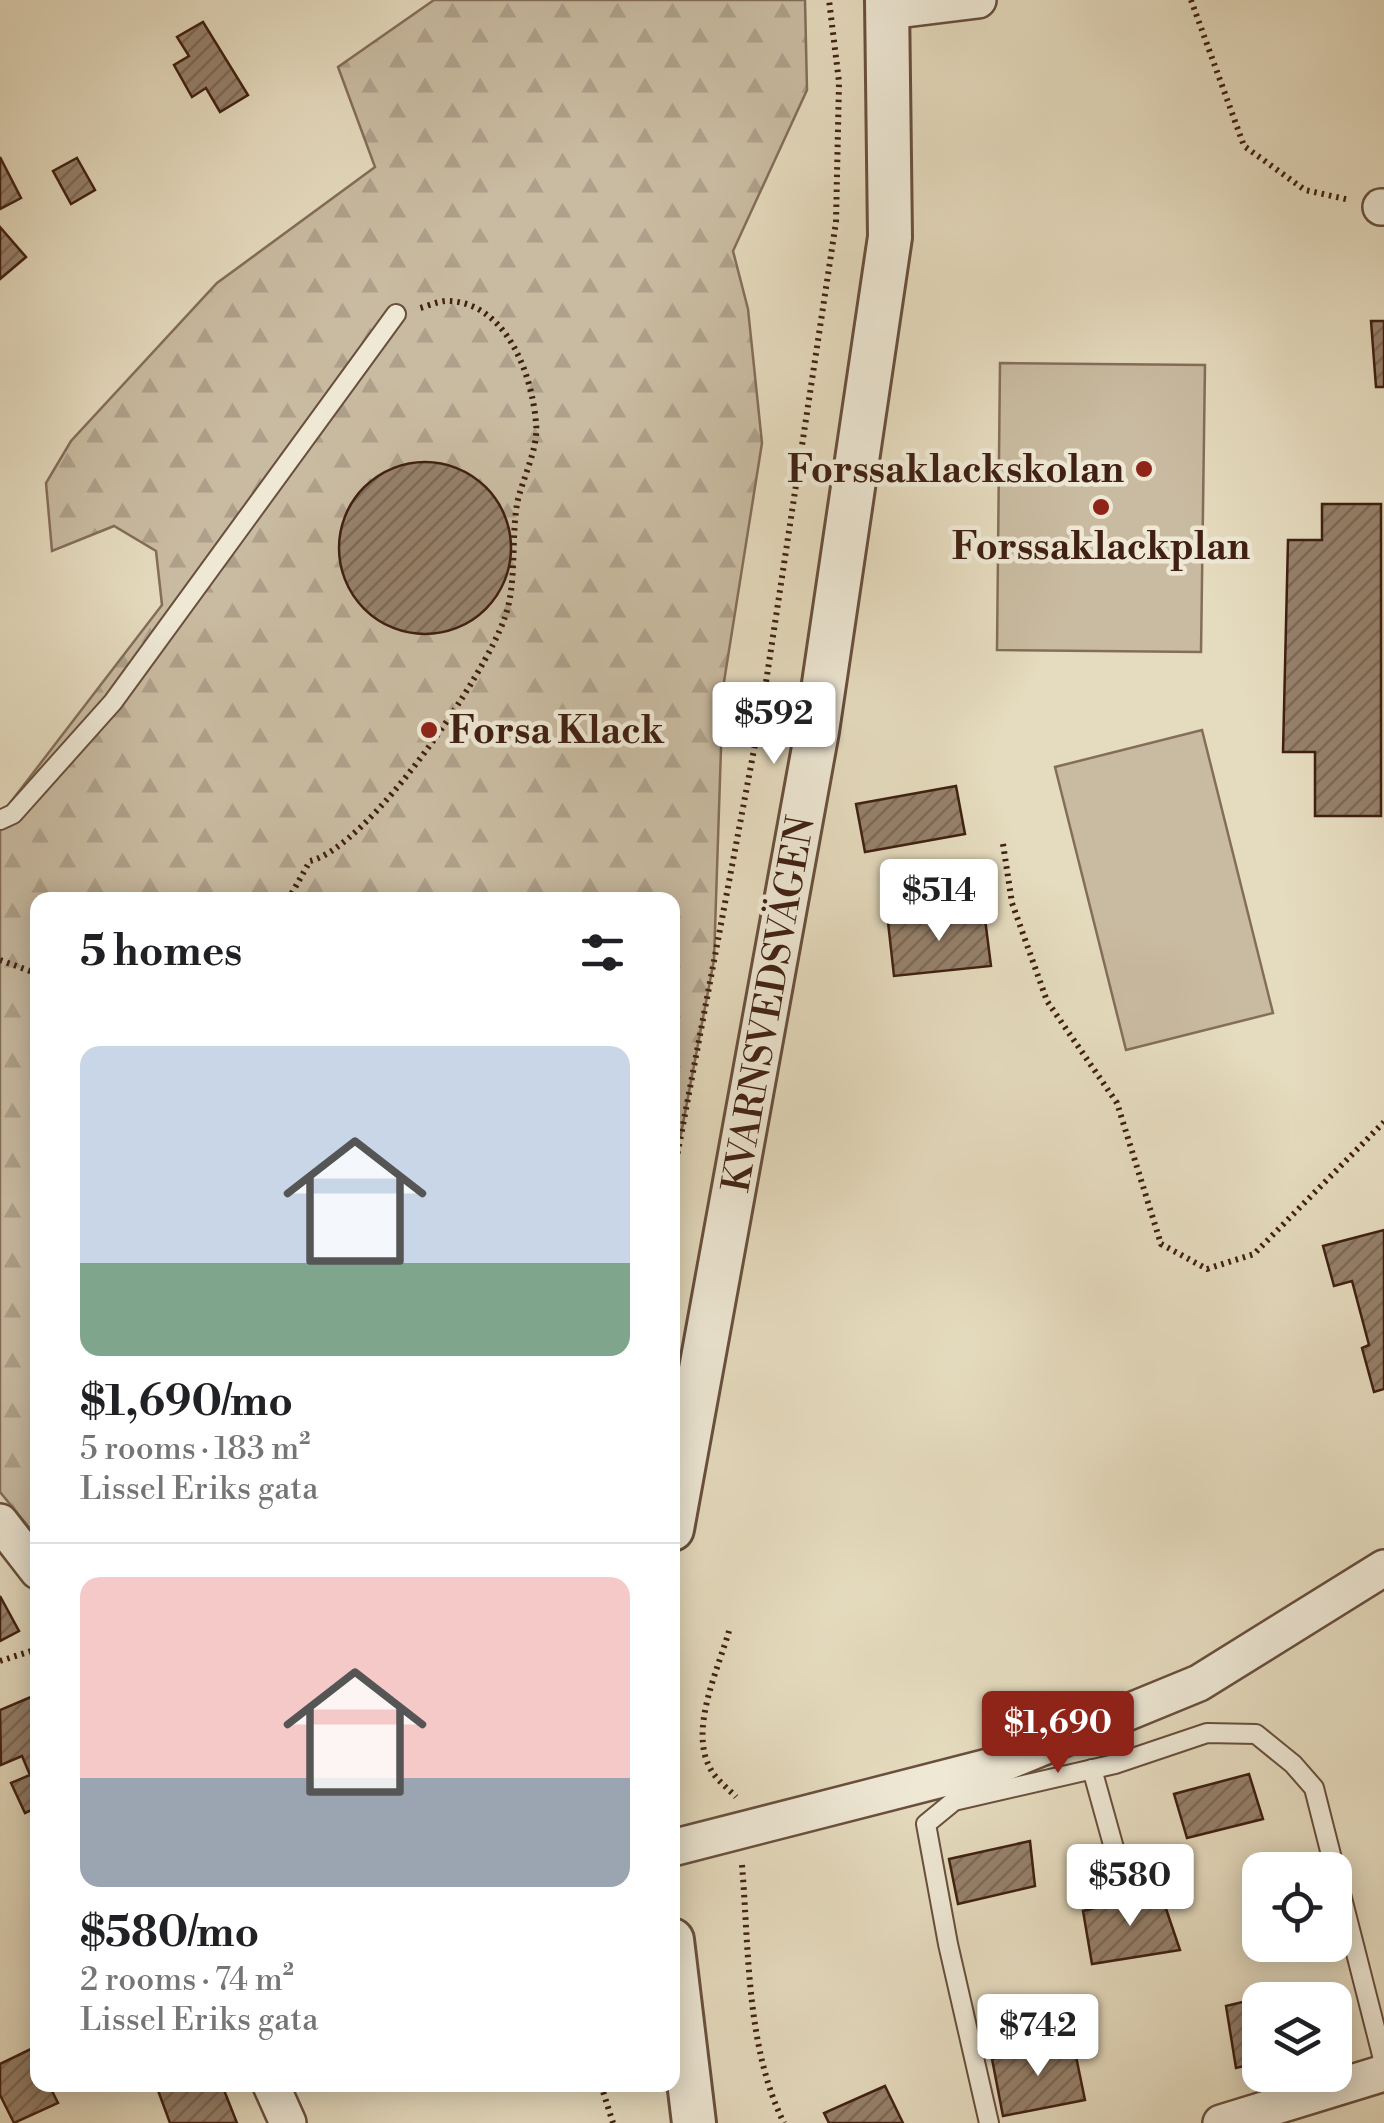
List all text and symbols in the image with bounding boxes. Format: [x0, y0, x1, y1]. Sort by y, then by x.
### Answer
place label: Forssaklackskolan [787, 447, 1124, 494]
marker: Forssaklackskolan [1133, 458, 1155, 480]
marker: Forssaklackplan [1090, 496, 1112, 518]
place label: Forssaklackplan [952, 524, 1250, 571]
pin: $592 [715, 682, 833, 767]
text: $592 [734, 694, 814, 734]
place label: Forsa Klack [449, 708, 665, 755]
marker: Forsa Klack [418, 719, 440, 741]
street label: KVARNSVEDSVÄGEN [711, 812, 826, 1196]
pin: $514 [880, 859, 998, 944]
text: $514 [902, 871, 976, 911]
icon: filters [575, 925, 630, 980]
text: 5 homes [80, 926, 242, 979]
icon: home [265, 1111, 445, 1291]
text: $1,690/mo [80, 1376, 293, 1429]
text: 5 rooms · 183 m² [80, 1429, 310, 1469]
text: Lissel Eriks gata [80, 1469, 319, 1509]
icon: home [265, 1642, 445, 1822]
pin: $1,690 [977, 1691, 1139, 1776]
text: $1,690 [1004, 1703, 1112, 1743]
pin: $580 [1071, 1844, 1189, 1929]
map controls [1242, 1852, 1352, 2092]
button: locate [1242, 1852, 1352, 1962]
text: $580 [1089, 1856, 1171, 1896]
text: $580/mo [80, 1907, 259, 1960]
text: 2 rooms · 74 m² [80, 1960, 294, 2000]
button: layers [1242, 1982, 1352, 2092]
pin: $742 [979, 1994, 1097, 2079]
text: Lissel Eriks gata [80, 2000, 319, 2040]
text: $742 [999, 2006, 1077, 2046]

